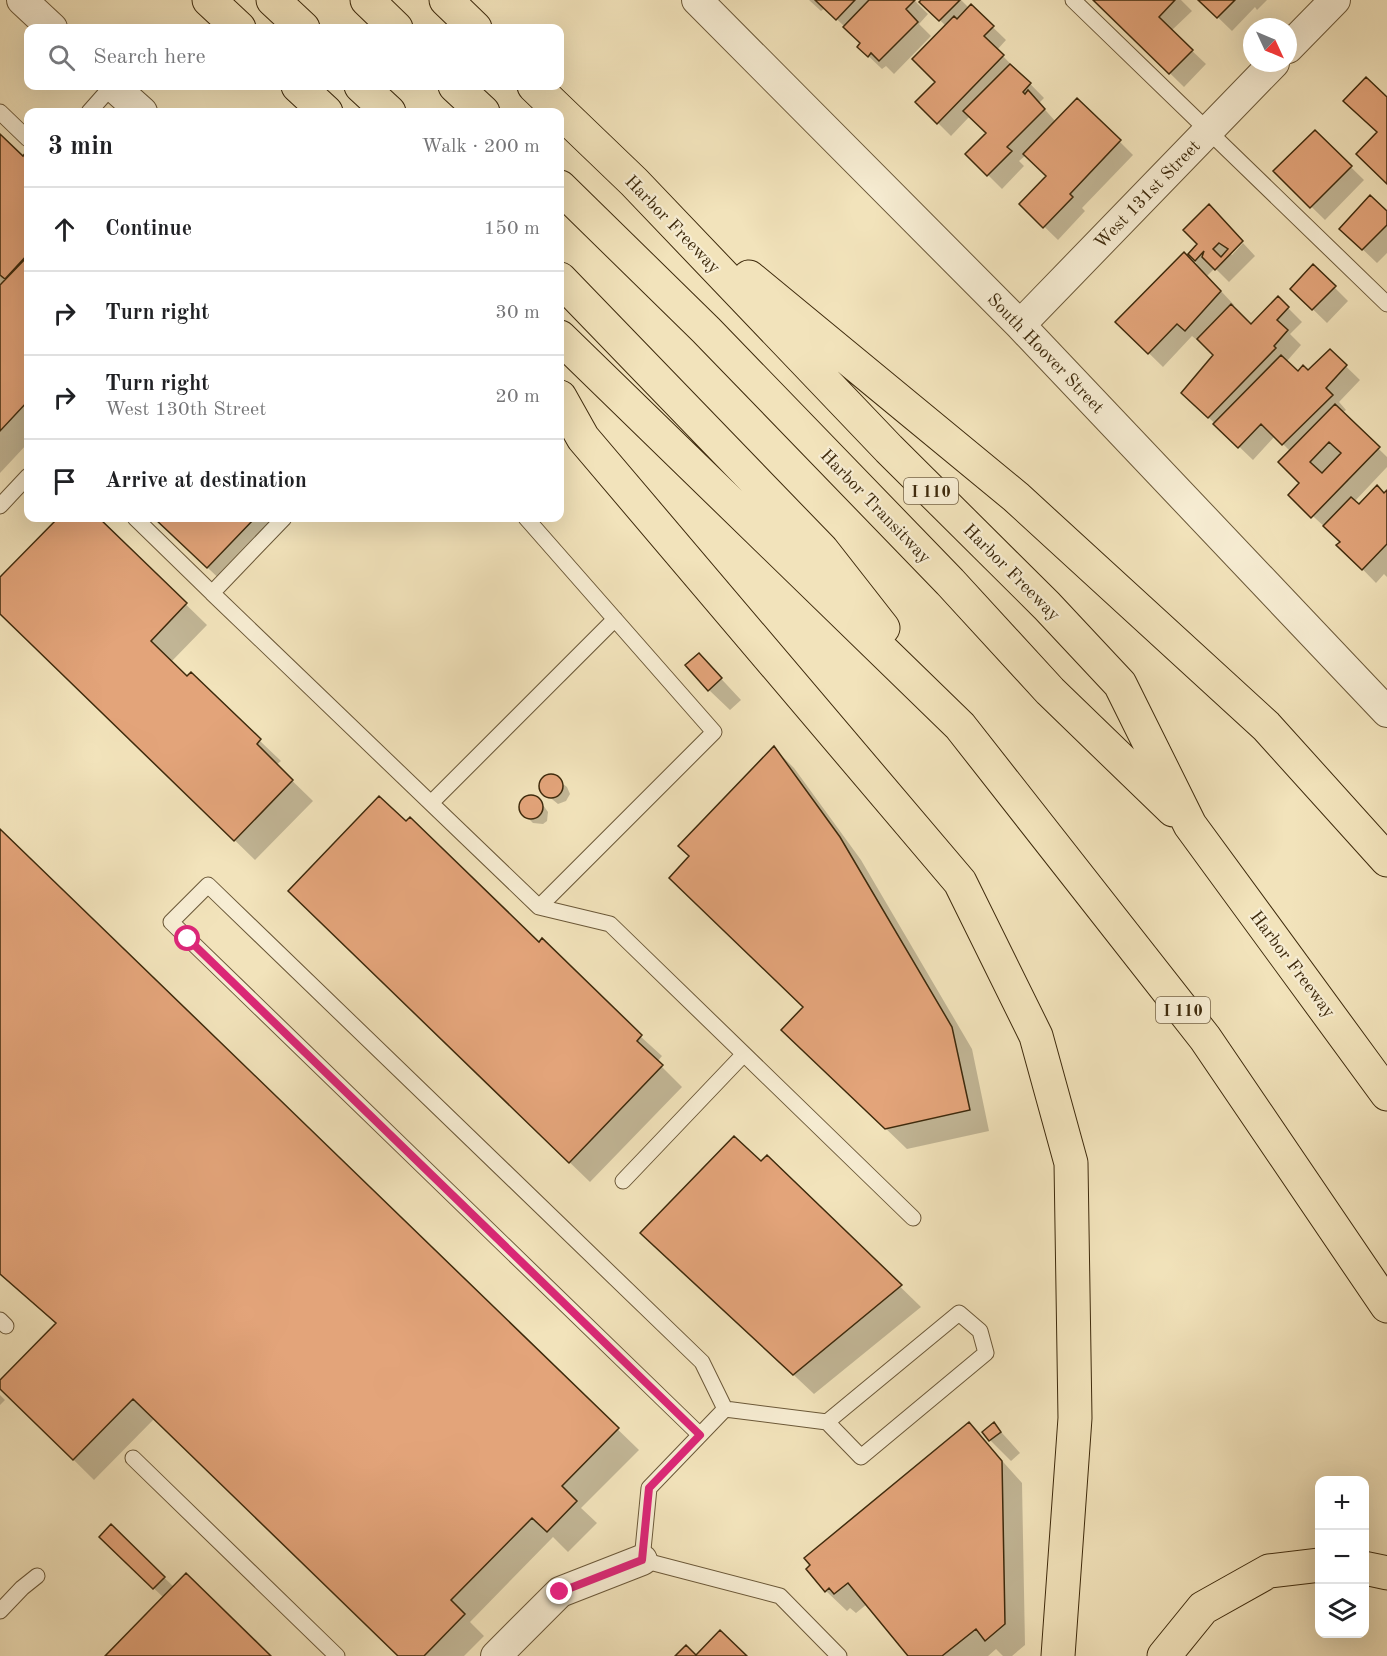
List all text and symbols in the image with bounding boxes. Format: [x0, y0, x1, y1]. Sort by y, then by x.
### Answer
north arrow [1243, 18, 1297, 72]
search box [24, 24, 564, 90]
icon: search [45, 41, 78, 74]
text: Search here [93, 46, 206, 68]
text: 3 min [48, 134, 113, 160]
text: Walk · 200 m [421, 137, 540, 157]
street label: West 131st Street [1092, 137, 1204, 252]
street label: Harbor Freeway [621, 172, 724, 278]
icon: ahead [48, 213, 81, 246]
text: Continue [105, 218, 192, 240]
text: 150 m [484, 219, 540, 239]
street label: South Hoover Street [984, 290, 1107, 417]
icon: right [48, 297, 81, 330]
text: Turn right [105, 302, 209, 324]
text: 30 m [495, 303, 540, 323]
text: Turn right [105, 373, 209, 395]
icon: right [48, 381, 81, 414]
text: 20 m [495, 387, 540, 407]
text: West 130th Street [105, 400, 266, 420]
street label: Harbor Transitway [817, 446, 934, 567]
icon: arrive [48, 465, 81, 498]
text: Arrive at destination [105, 470, 307, 492]
road number: I 110 [904, 478, 958, 504]
street label: Harbor Freeway [959, 521, 1063, 625]
street label: Harbor Freeway [1246, 908, 1338, 1022]
route start [174, 925, 200, 951]
road number: I 110 [1156, 997, 1210, 1023]
map controls [1315, 1476, 1369, 1638]
button: + [1315, 1476, 1369, 1530]
button: − [1315, 1530, 1369, 1584]
route end [546, 1578, 572, 1604]
button: layers [1315, 1584, 1369, 1638]

